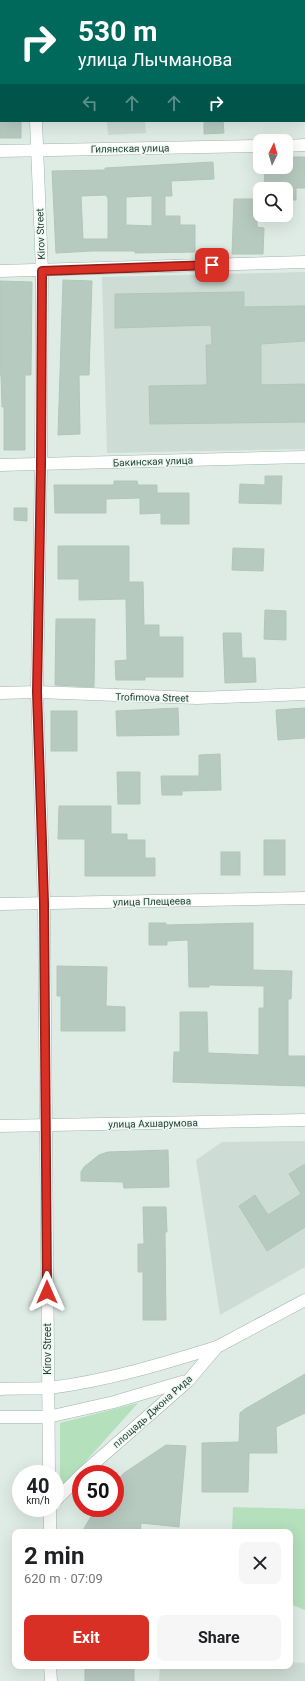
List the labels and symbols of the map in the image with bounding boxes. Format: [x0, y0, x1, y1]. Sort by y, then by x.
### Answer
north arrow [253, 134, 293, 174]
street label: Гилянская улица [90, 142, 170, 155]
street label: Kirov Street [34, 208, 47, 260]
pin [195, 248, 229, 282]
street label: Бакинская улица [113, 455, 193, 468]
street label: Trofimova Street [115, 691, 189, 704]
street label: улица Плещеева [113, 895, 191, 908]
street label: улица Ахшарумова [108, 1117, 198, 1130]
position arrow [26, 1271, 68, 1313]
street label: Kirov Street [42, 1323, 53, 1375]
street label: площадь Джона Рида [110, 1373, 194, 1450]
speed limit sign: 50 [72, 1465, 124, 1517]

